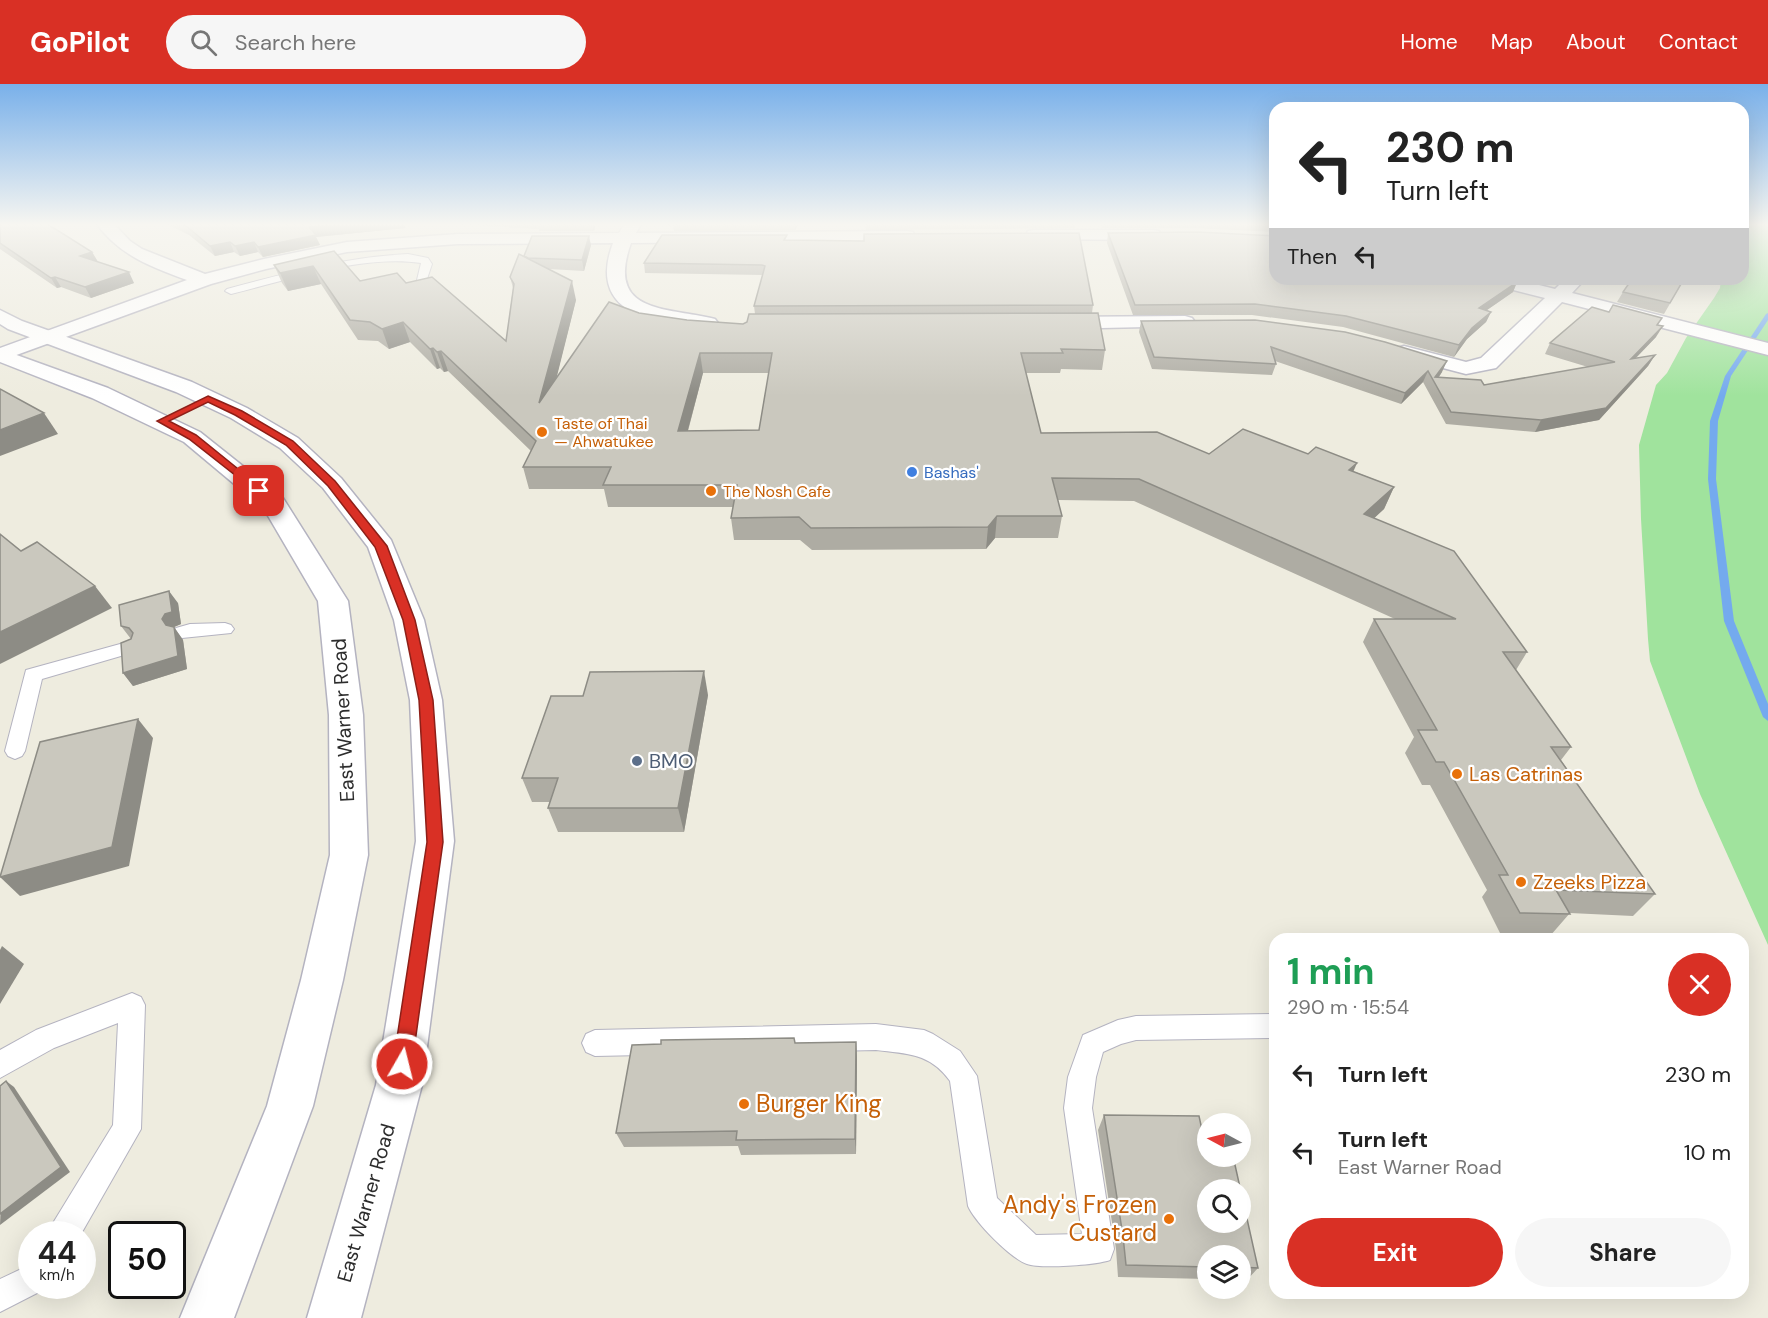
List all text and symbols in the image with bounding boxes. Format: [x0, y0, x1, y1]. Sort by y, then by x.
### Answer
search box [166, 15, 586, 69]
text: GoPilot [30, 24, 130, 61]
icon: search [187, 26, 220, 59]
text: Search here [235, 28, 356, 57]
text: Home [1400, 28, 1458, 56]
text: Map [1491, 28, 1533, 56]
text: About [1566, 28, 1626, 56]
text: Contact [1659, 28, 1738, 56]
text: 230 m [1386, 120, 1515, 175]
icon: left [1287, 126, 1365, 204]
text: Turn left [1386, 173, 1489, 208]
icon: left [1349, 240, 1382, 273]
text: Then [1287, 242, 1337, 271]
place label: Taste of Thai — Ahwatukee [554, 413, 654, 452]
marker: Taste of Thai — Ahwatukee [535, 425, 549, 439]
place label: Bashas' [924, 462, 979, 483]
pin [233, 465, 284, 516]
marker: Bashas' [905, 465, 919, 479]
icon: arrive [242, 474, 275, 507]
place label: The Nosh Cafe [723, 481, 831, 502]
marker: The Nosh Cafe [704, 484, 718, 498]
street label: East Warner Road [326, 638, 360, 802]
place label: BMO [649, 748, 693, 774]
marker: BMO [630, 754, 644, 768]
place label: Las Catrinas [1469, 761, 1583, 787]
marker: Las Catrinas [1450, 767, 1464, 781]
place label: Zzeeks Pizza [1533, 869, 1646, 895]
marker: Zzeeks Pizza [1514, 875, 1528, 889]
text: 1 min [1287, 948, 1375, 995]
button: close [1668, 953, 1731, 1016]
text: 290 m · 15:54 [1287, 994, 1409, 1020]
position arrow [370, 1032, 434, 1096]
icon: left [1287, 1058, 1320, 1091]
text: Turn left [1338, 1060, 1428, 1089]
text: 230 m [1665, 1060, 1731, 1089]
place label: Burger King [756, 1088, 882, 1119]
marker: Burger King [737, 1097, 751, 1111]
north arrow [1197, 1113, 1251, 1167]
map controls [1197, 1113, 1251, 1299]
street label: East Warner Road [331, 1121, 401, 1285]
text: Turn left [1338, 1125, 1428, 1154]
icon: left [1287, 1136, 1320, 1169]
text: 10 m [1684, 1138, 1731, 1167]
text: East Warner Road [1338, 1154, 1502, 1180]
button: search [1197, 1179, 1251, 1233]
place label: Andy's Frozen Custard [1003, 1189, 1157, 1248]
marker: Andy's Frozen Custard [1162, 1212, 1176, 1226]
button: Exit [1287, 1218, 1503, 1287]
button: Share [1515, 1218, 1731, 1287]
speed limit sign: 50 [108, 1221, 186, 1299]
text: 44 [38, 1233, 77, 1272]
button: layers [1197, 1245, 1251, 1299]
text: km/h [39, 1265, 75, 1285]

